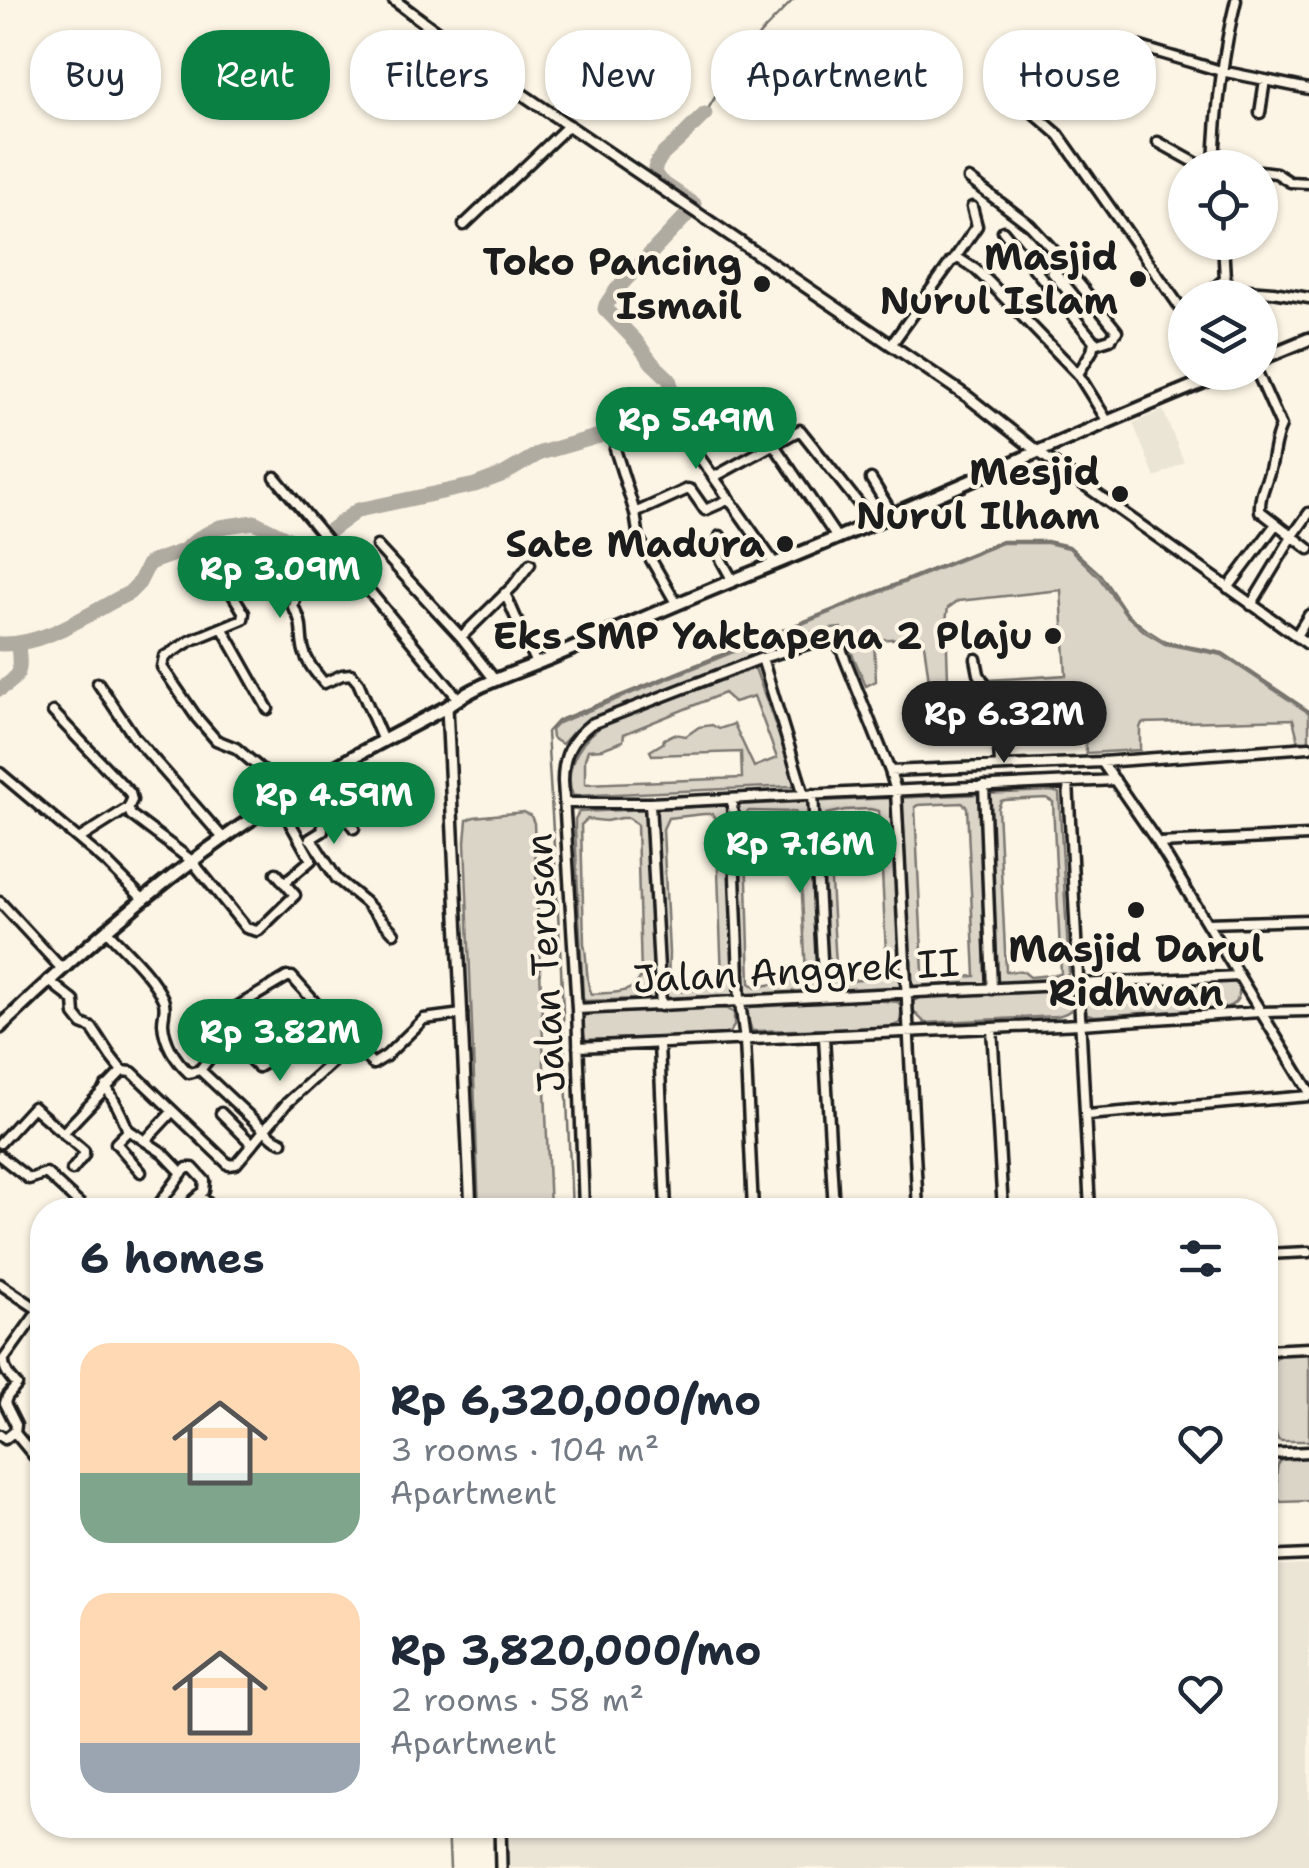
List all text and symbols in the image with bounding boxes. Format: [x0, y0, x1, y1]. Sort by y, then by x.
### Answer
chip: Buy [30, 30, 161, 120]
chip: Rent [181, 30, 330, 120]
chip: Filters [350, 30, 525, 120]
chip: New [545, 30, 691, 120]
chip: Apartment [711, 30, 963, 120]
chip: House [983, 30, 1156, 120]
map controls [1168, 150, 1278, 390]
button: locate [1168, 150, 1278, 260]
place label: Masjid Nurul Islam [880, 231, 1118, 326]
place label: Toko Pancing Ismail [483, 236, 742, 331]
marker: Masjid Nurul Islam [1127, 268, 1149, 290]
marker: Toko Pancing Ismail [751, 273, 773, 295]
button: layers [1168, 280, 1278, 390]
pin: Rp 5.49M [593, 387, 799, 472]
text: Rp 5.49M [618, 398, 774, 441]
place label: Mesjid Nurul Ilham [856, 446, 1100, 541]
marker: Mesjid Nurul Ilham [1109, 483, 1131, 505]
place label: Sate Madura [505, 518, 765, 569]
marker: Sate Madura [774, 533, 796, 555]
pin: Rp 3.09M [177, 536, 383, 621]
text: Rp 3.09M [200, 547, 361, 590]
place label: Eks SMP Yaktapena 2 Plaju [492, 610, 1033, 661]
marker: Eks SMP Yaktapena 2 Plaju [1042, 625, 1064, 647]
pin: Rp 6.32M [901, 681, 1107, 766]
text: Rp 6.32M [924, 692, 1084, 735]
pin: Rp 4.59M [231, 762, 437, 847]
text: Rp 4.59M [255, 773, 413, 816]
pin: Rp 7.16M [697, 811, 903, 896]
text: Rp 7.16M [726, 822, 874, 865]
street label: Jalan Terusan [512, 832, 577, 1094]
marker: Masjid Darul Ridhwan [1125, 899, 1147, 921]
place label: Masjid Darul Ridhwan [1008, 923, 1264, 1018]
street label: Jalan Anggrek II [631, 936, 961, 1005]
pin: Rp 3.82M [177, 999, 383, 1084]
text: Rp 3.82M [200, 1010, 360, 1053]
text: 6 homes [80, 1230, 265, 1286]
icon: filters [1173, 1231, 1228, 1286]
text: Rp 6,320,000/mo [390, 1372, 761, 1428]
icon: home [160, 1383, 280, 1503]
icon: heart [1173, 1416, 1228, 1471]
text: 3 rooms · 104 m² [390, 1428, 659, 1471]
text: Apartment [390, 1471, 557, 1514]
text: Rp 3,820,000/mo [390, 1622, 762, 1678]
icon: home [160, 1633, 280, 1753]
icon: heart [1173, 1666, 1228, 1721]
text: 2 rooms · 58 m² [390, 1678, 644, 1721]
text: Apartment [390, 1721, 557, 1764]

